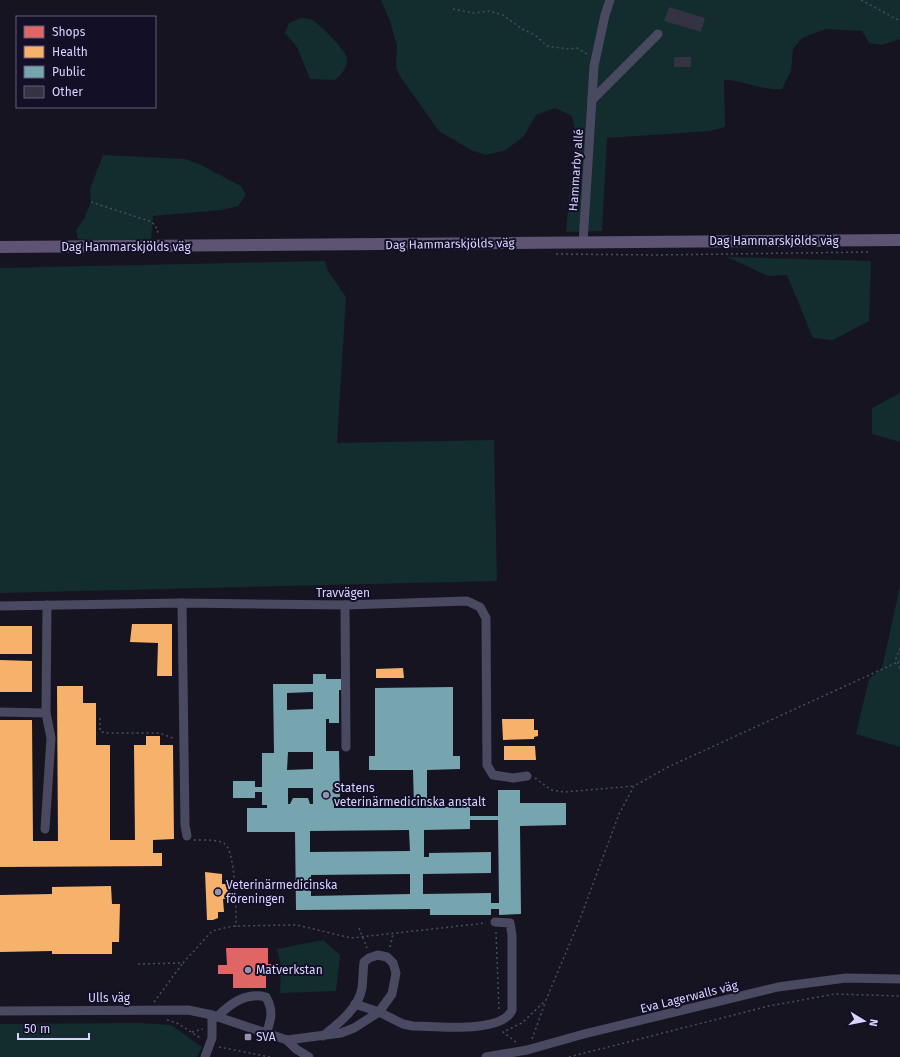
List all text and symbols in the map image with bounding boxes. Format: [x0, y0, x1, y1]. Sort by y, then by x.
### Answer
legend [16, 16, 156, 108]
text: Shops [52, 25, 86, 39]
text: Health [52, 45, 88, 59]
text: Public [52, 65, 86, 79]
text: Other [52, 85, 83, 99]
street label: Hammarby allé [566, 128, 586, 212]
street label: Dag Hammarskjölds väg [709, 234, 840, 248]
street label: Dag Hammarskjölds väg [385, 236, 516, 252]
street label: Dag Hammarskjölds väg [61, 240, 192, 254]
street label: Travvägen [316, 586, 370, 600]
place label: Statens veterinärmedicinska anstalt [334, 781, 486, 809]
marker: Statens veterinärmedicinska anstalt [321, 790, 331, 800]
place label: Veterinärmedicinska föreningen [226, 878, 337, 906]
marker: Veterinärmedicinska föreningen [213, 887, 223, 897]
place label: Matverkstan [256, 963, 323, 977]
marker: Matverkstan [243, 965, 253, 975]
street label: Eva Lagerwalls väg [639, 978, 740, 1016]
street label: Ulls väg [88, 991, 131, 1005]
north arrow [844, 1001, 884, 1041]
scale bar [18, 1015, 89, 1041]
text: N [866, 1018, 880, 1027]
text: 50 m [24, 1022, 50, 1036]
place label: SVA [256, 1030, 276, 1044]
marker: SVA [243, 1032, 253, 1042]

